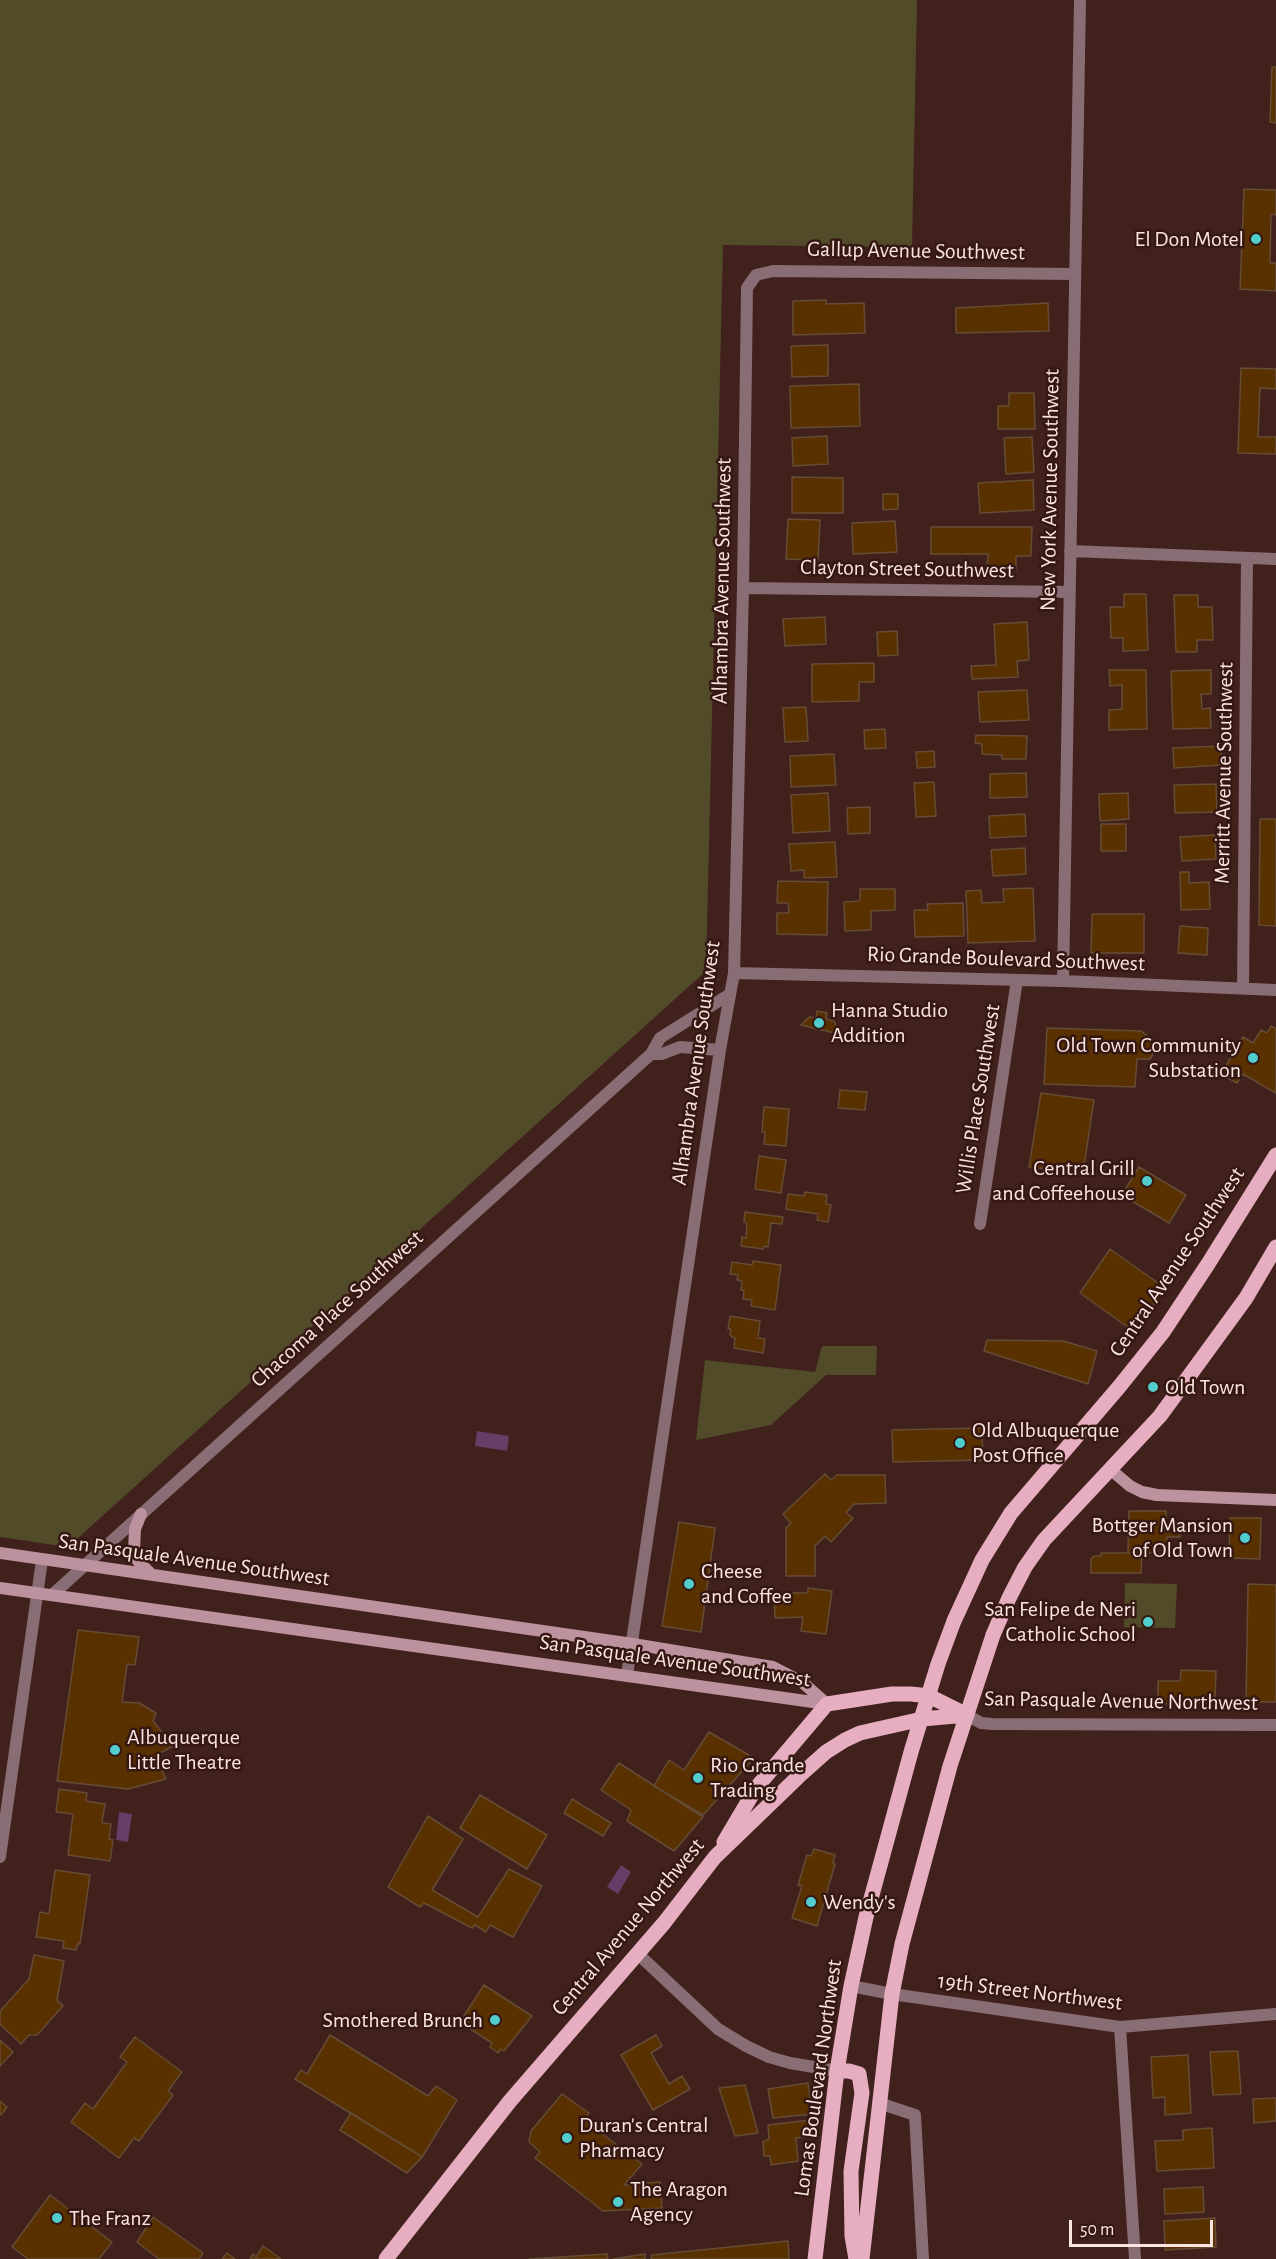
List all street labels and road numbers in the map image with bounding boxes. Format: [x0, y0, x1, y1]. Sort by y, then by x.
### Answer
street label: Gallup Avenue Southwest [807, 236, 1025, 266]
street label: New York Avenue Southwest [1035, 369, 1065, 611]
street label: Alhambra Avenue Southwest [707, 458, 737, 704]
street label: Clayton Street Southwest [800, 554, 1014, 584]
street label: Merritt Avenue Southwest [1209, 662, 1239, 884]
street label: Alhambra Avenue Southwest [666, 939, 726, 1187]
street label: Rio Grande Boulevard Southwest [867, 941, 1145, 977]
street label: Willis Place Southwest [950, 1002, 1006, 1196]
street label: Central Avenue Southwest [1104, 1162, 1250, 1362]
street label: Chacoma Place Southwest [245, 1225, 429, 1393]
street label: San Pasquale Avenue Southwest [57, 1528, 331, 1592]
street label: San Pasquale Avenue Southwest [538, 1629, 812, 1693]
street label: San Pasquale Avenue Northwest [984, 1685, 1258, 1717]
street label: Central Avenue Northwest [546, 1833, 710, 2021]
street label: Lomas Boulevard Northwest [788, 1958, 848, 2198]
street label: 19th Street Northwest [936, 1968, 1124, 2016]

